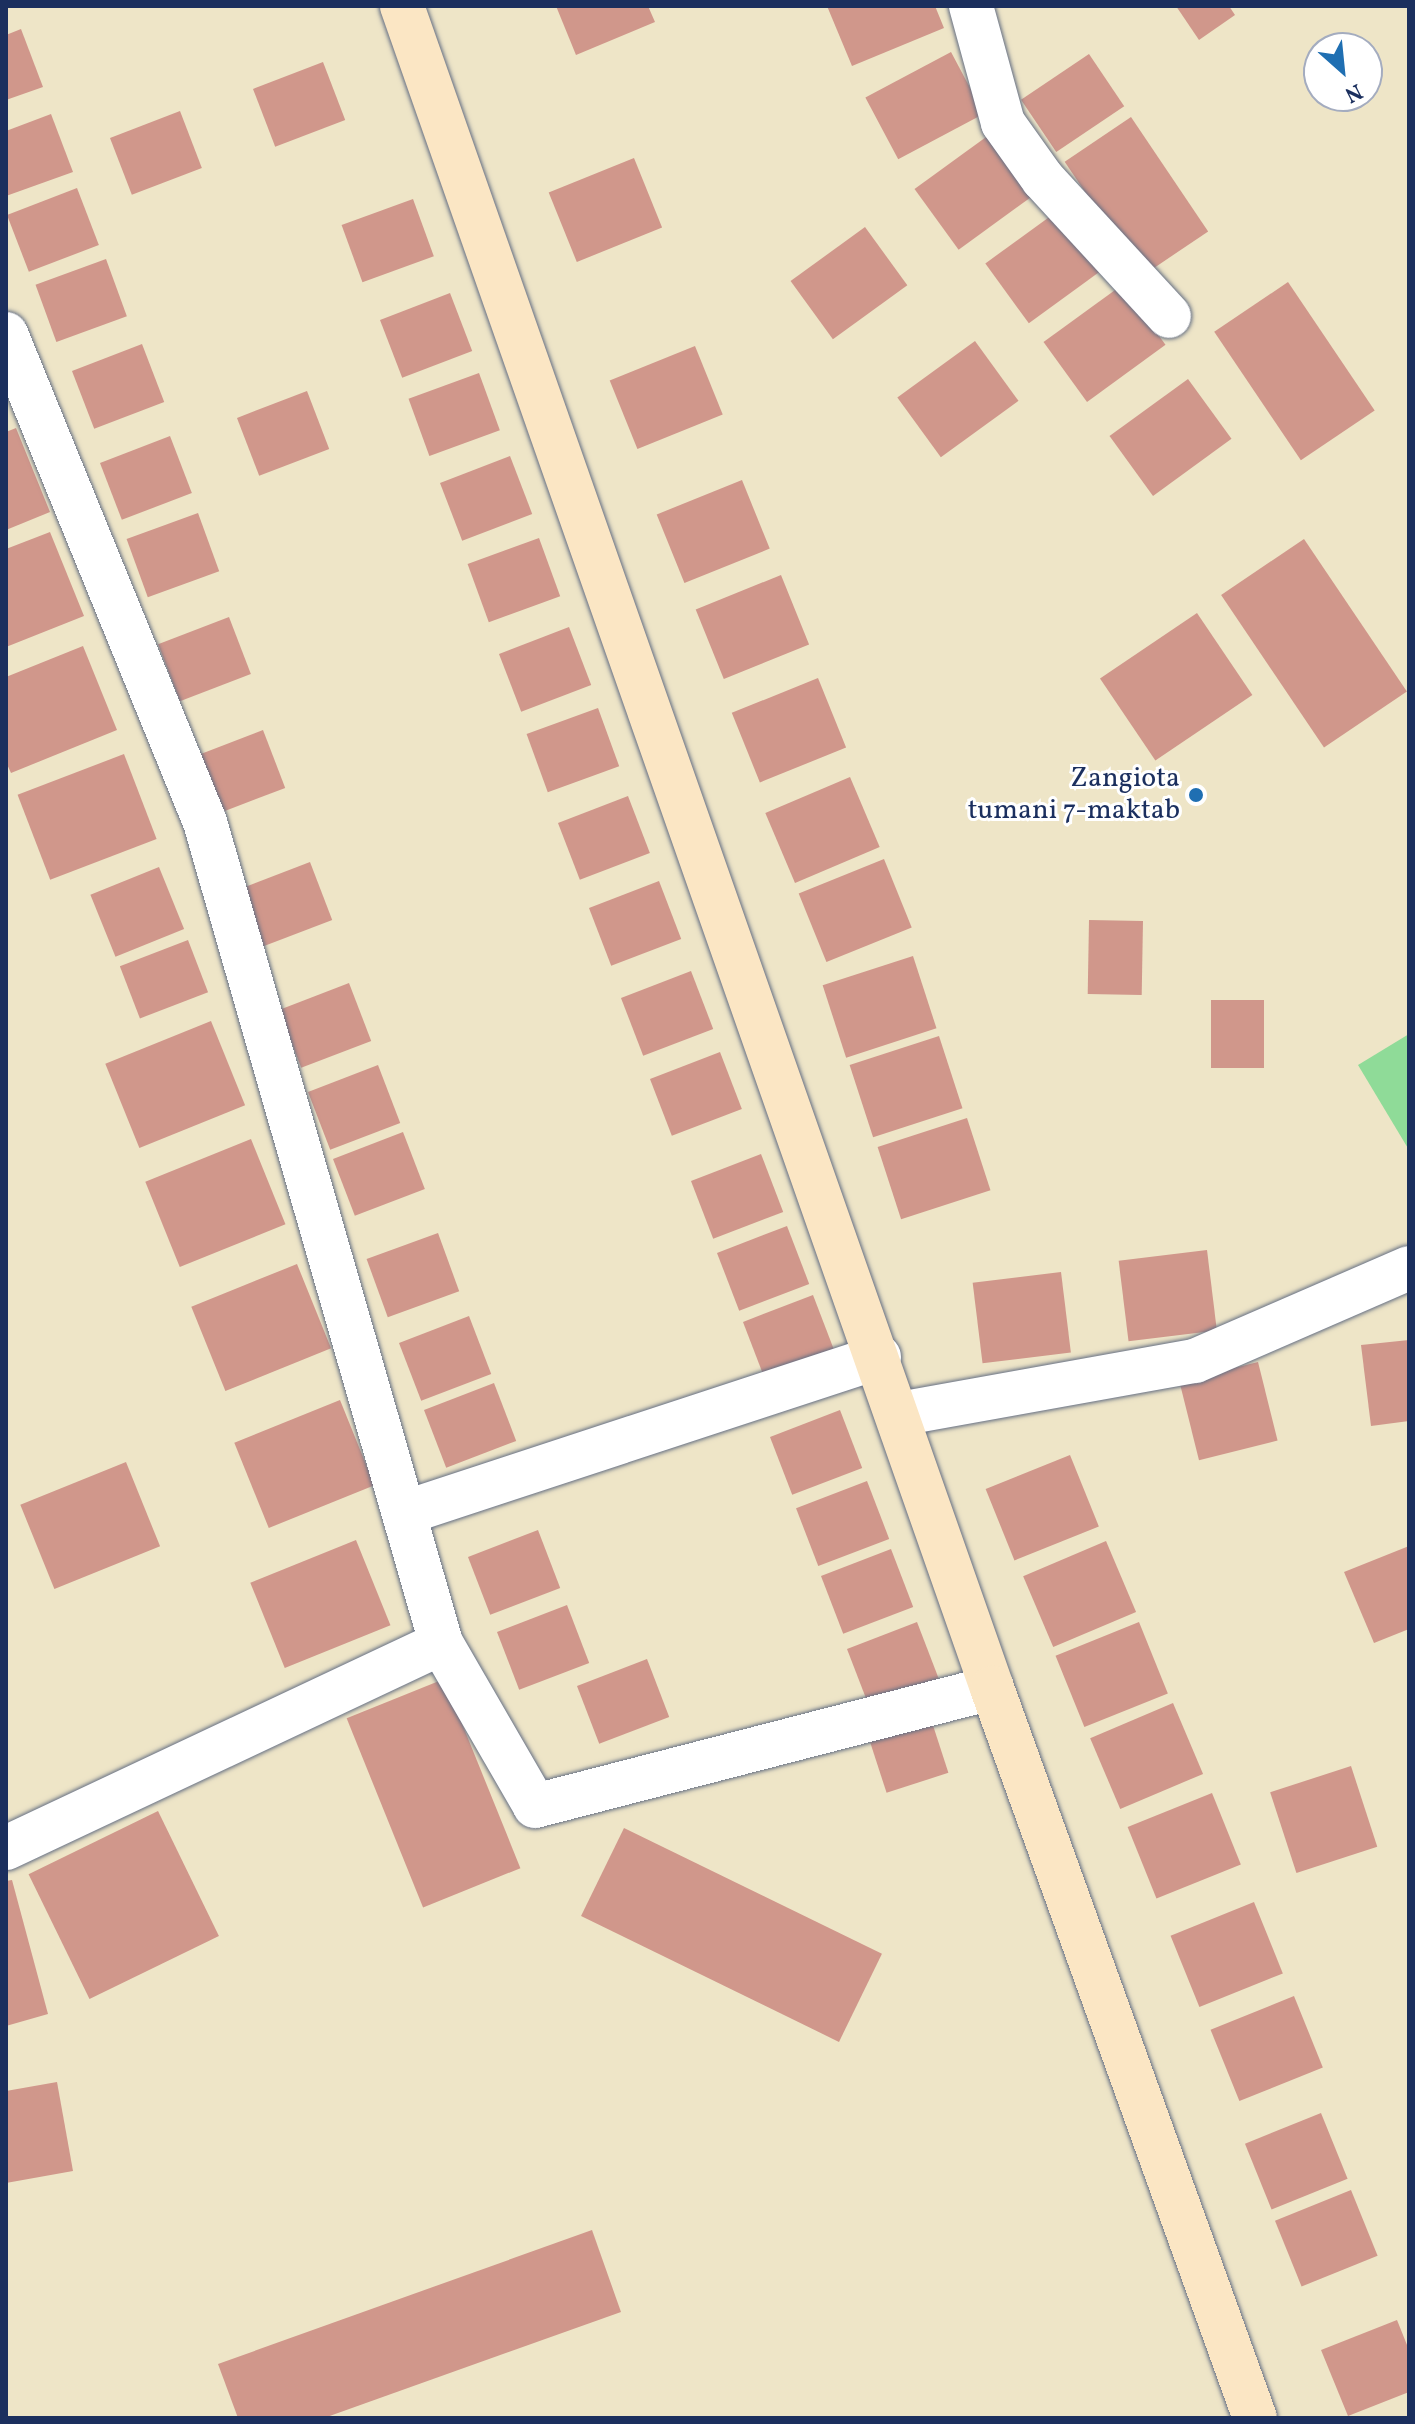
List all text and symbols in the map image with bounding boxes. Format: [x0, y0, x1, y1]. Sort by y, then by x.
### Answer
north arrow [1303, 32, 1383, 112]
text: N [1339, 75, 1367, 109]
place label: Zangiota tumani 7-maktab [968, 762, 1180, 828]
marker: Zangiota tumani 7-maktab [1187, 786, 1205, 804]

